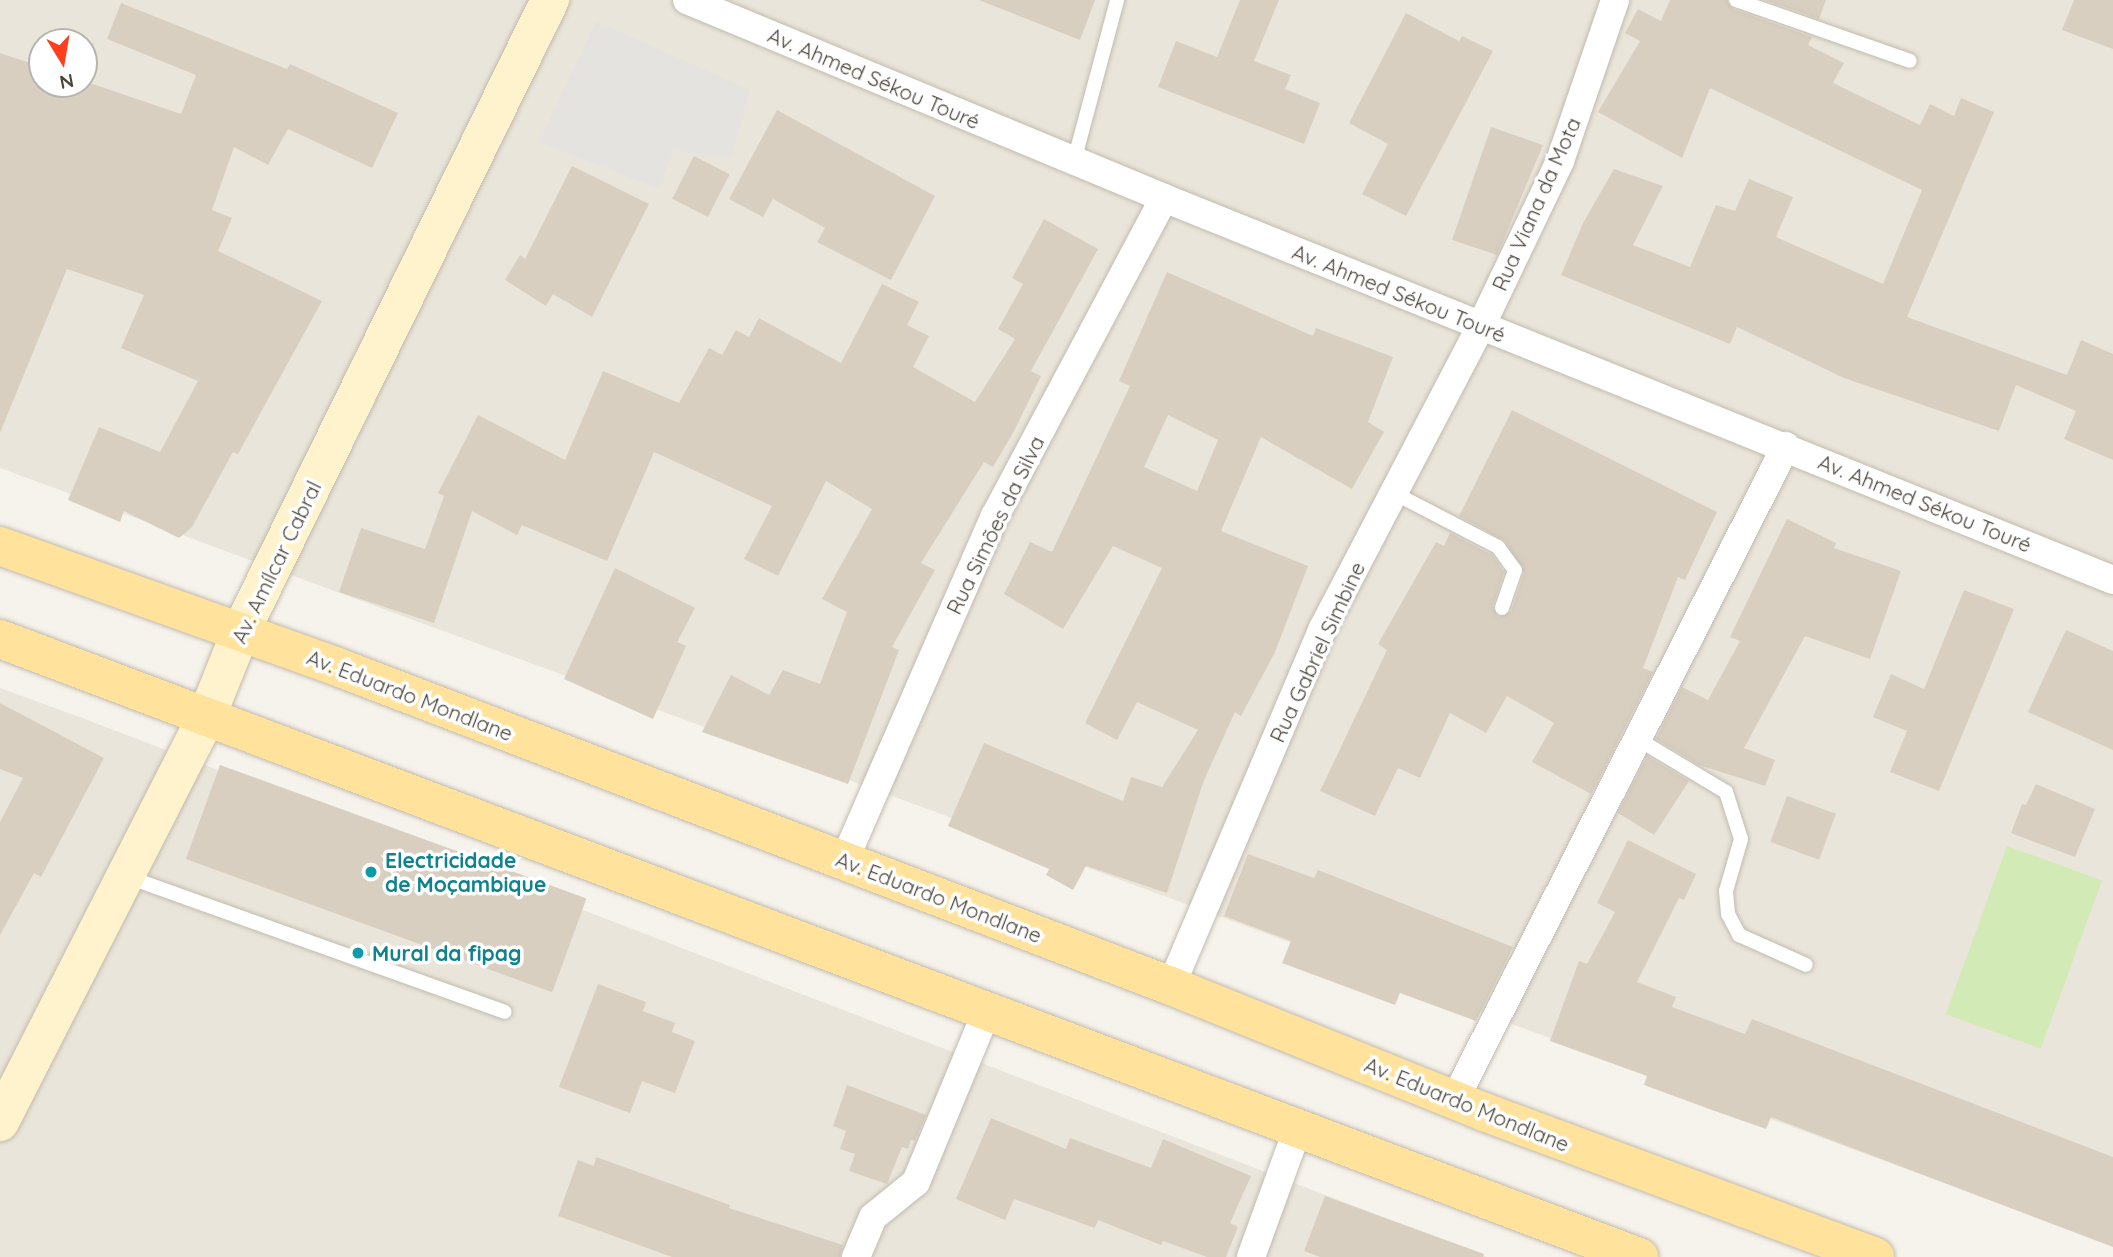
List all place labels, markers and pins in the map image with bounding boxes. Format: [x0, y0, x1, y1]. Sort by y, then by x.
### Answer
place label: Electricidade de Moçambique [385, 847, 546, 897]
marker: Electricidade de Moçambique [363, 864, 379, 880]
place label: Mural da fipag [372, 940, 521, 966]
marker: Mural da fipag [350, 945, 366, 961]

